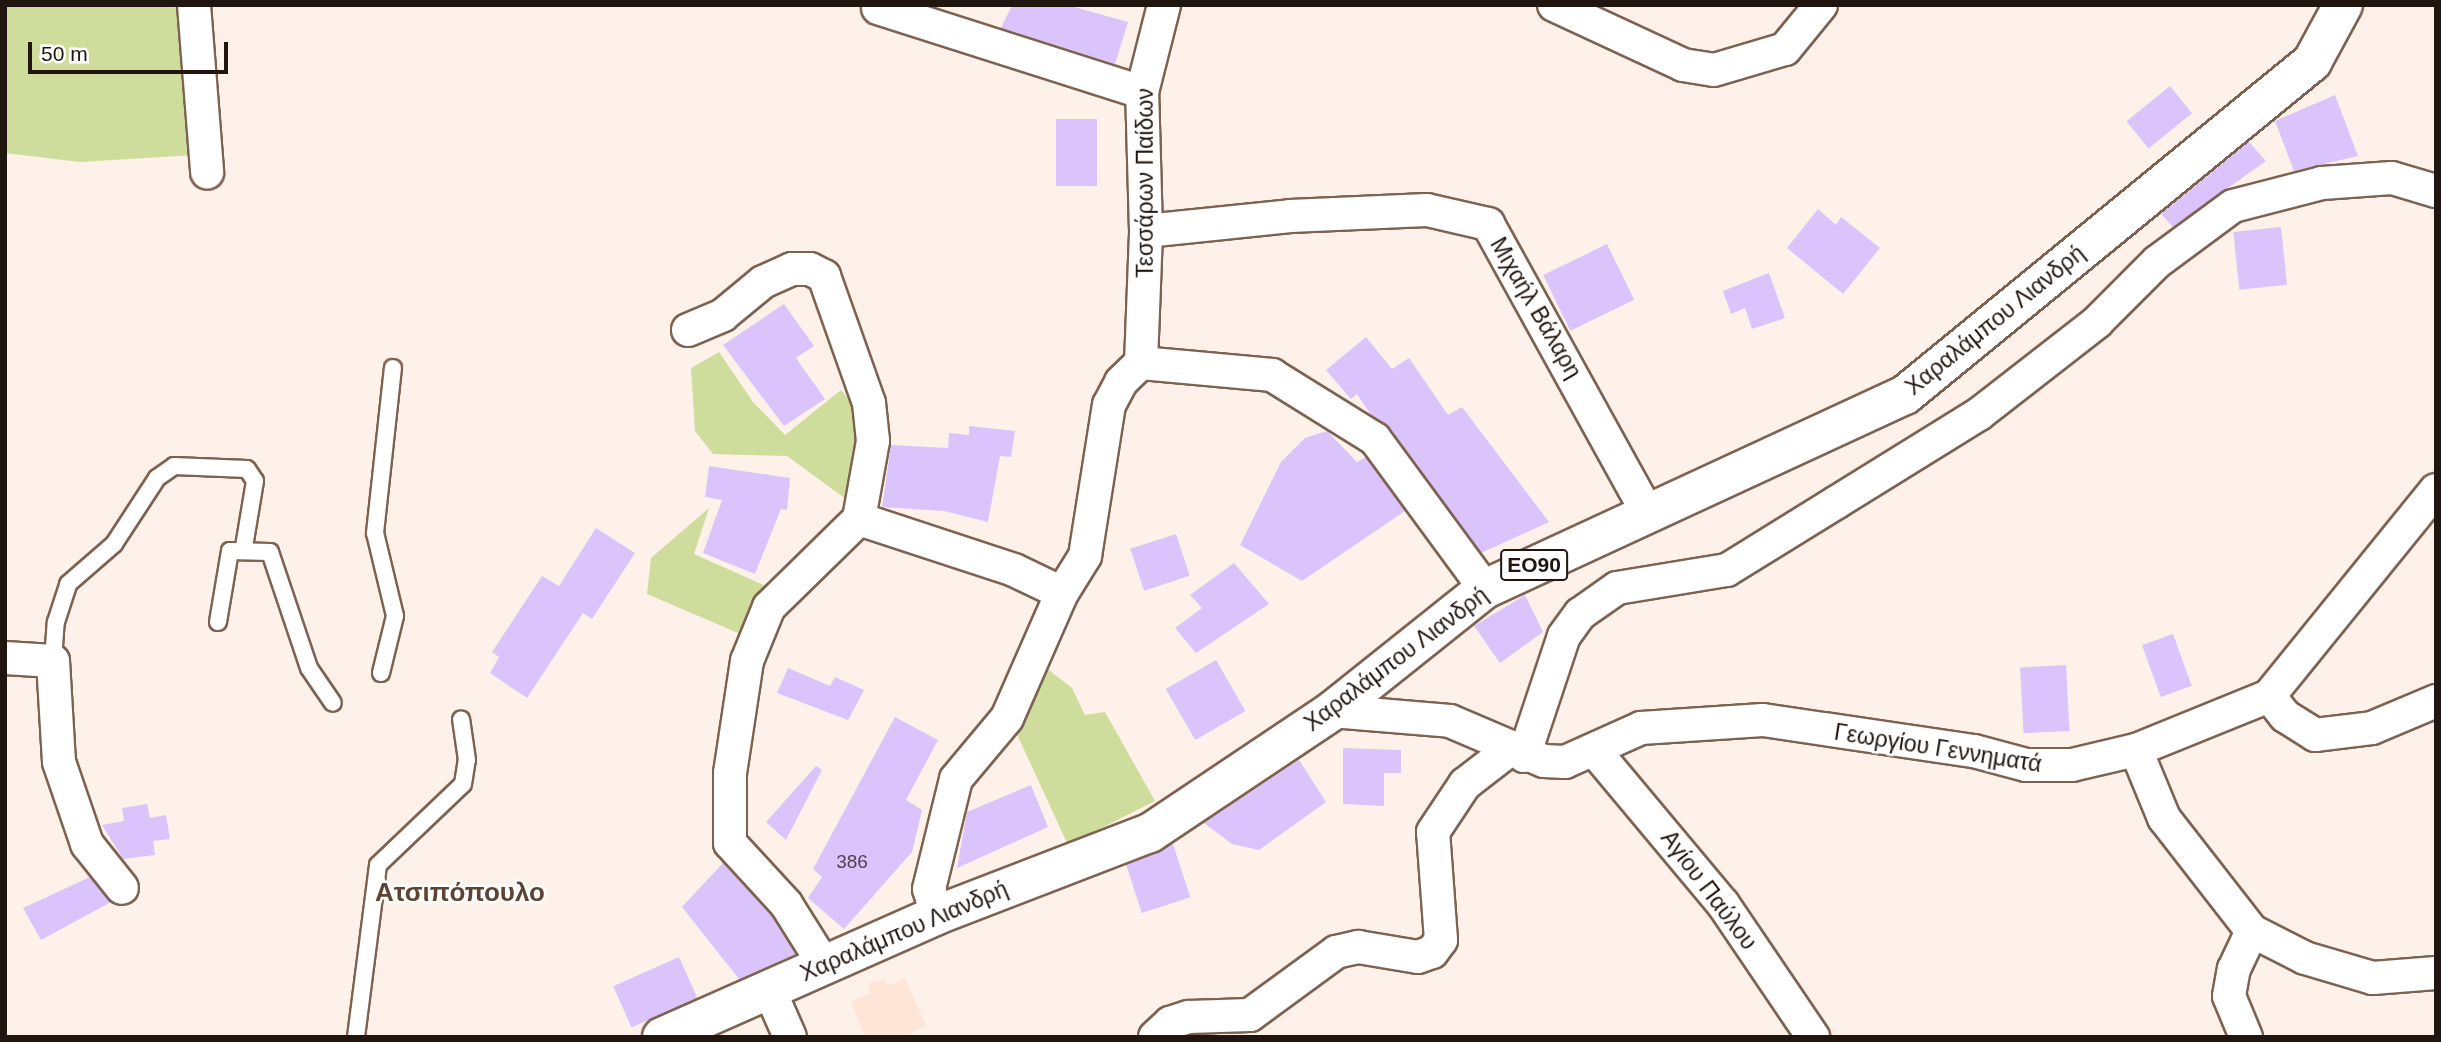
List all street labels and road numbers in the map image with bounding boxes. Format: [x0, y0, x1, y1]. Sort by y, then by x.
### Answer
street label: Τεσσάρων Παίδων [1131, 88, 1159, 278]
street label: Μιχαήλ Βάλαρη [1484, 232, 1588, 384]
street label: Χαραλάμπου Λιανδρή [1899, 239, 2091, 401]
road number: ΕΟ90 [1499, 548, 1569, 582]
street label: Χαραλάμπου Λιανδρή [1298, 581, 1494, 737]
street label: Γεωργίου Γεννηματά [1832, 718, 2044, 778]
street label: Αγίου Παύλου [1655, 825, 1763, 955]
street label: Χαραλάμπου Λιανδρή [796, 875, 1012, 987]

